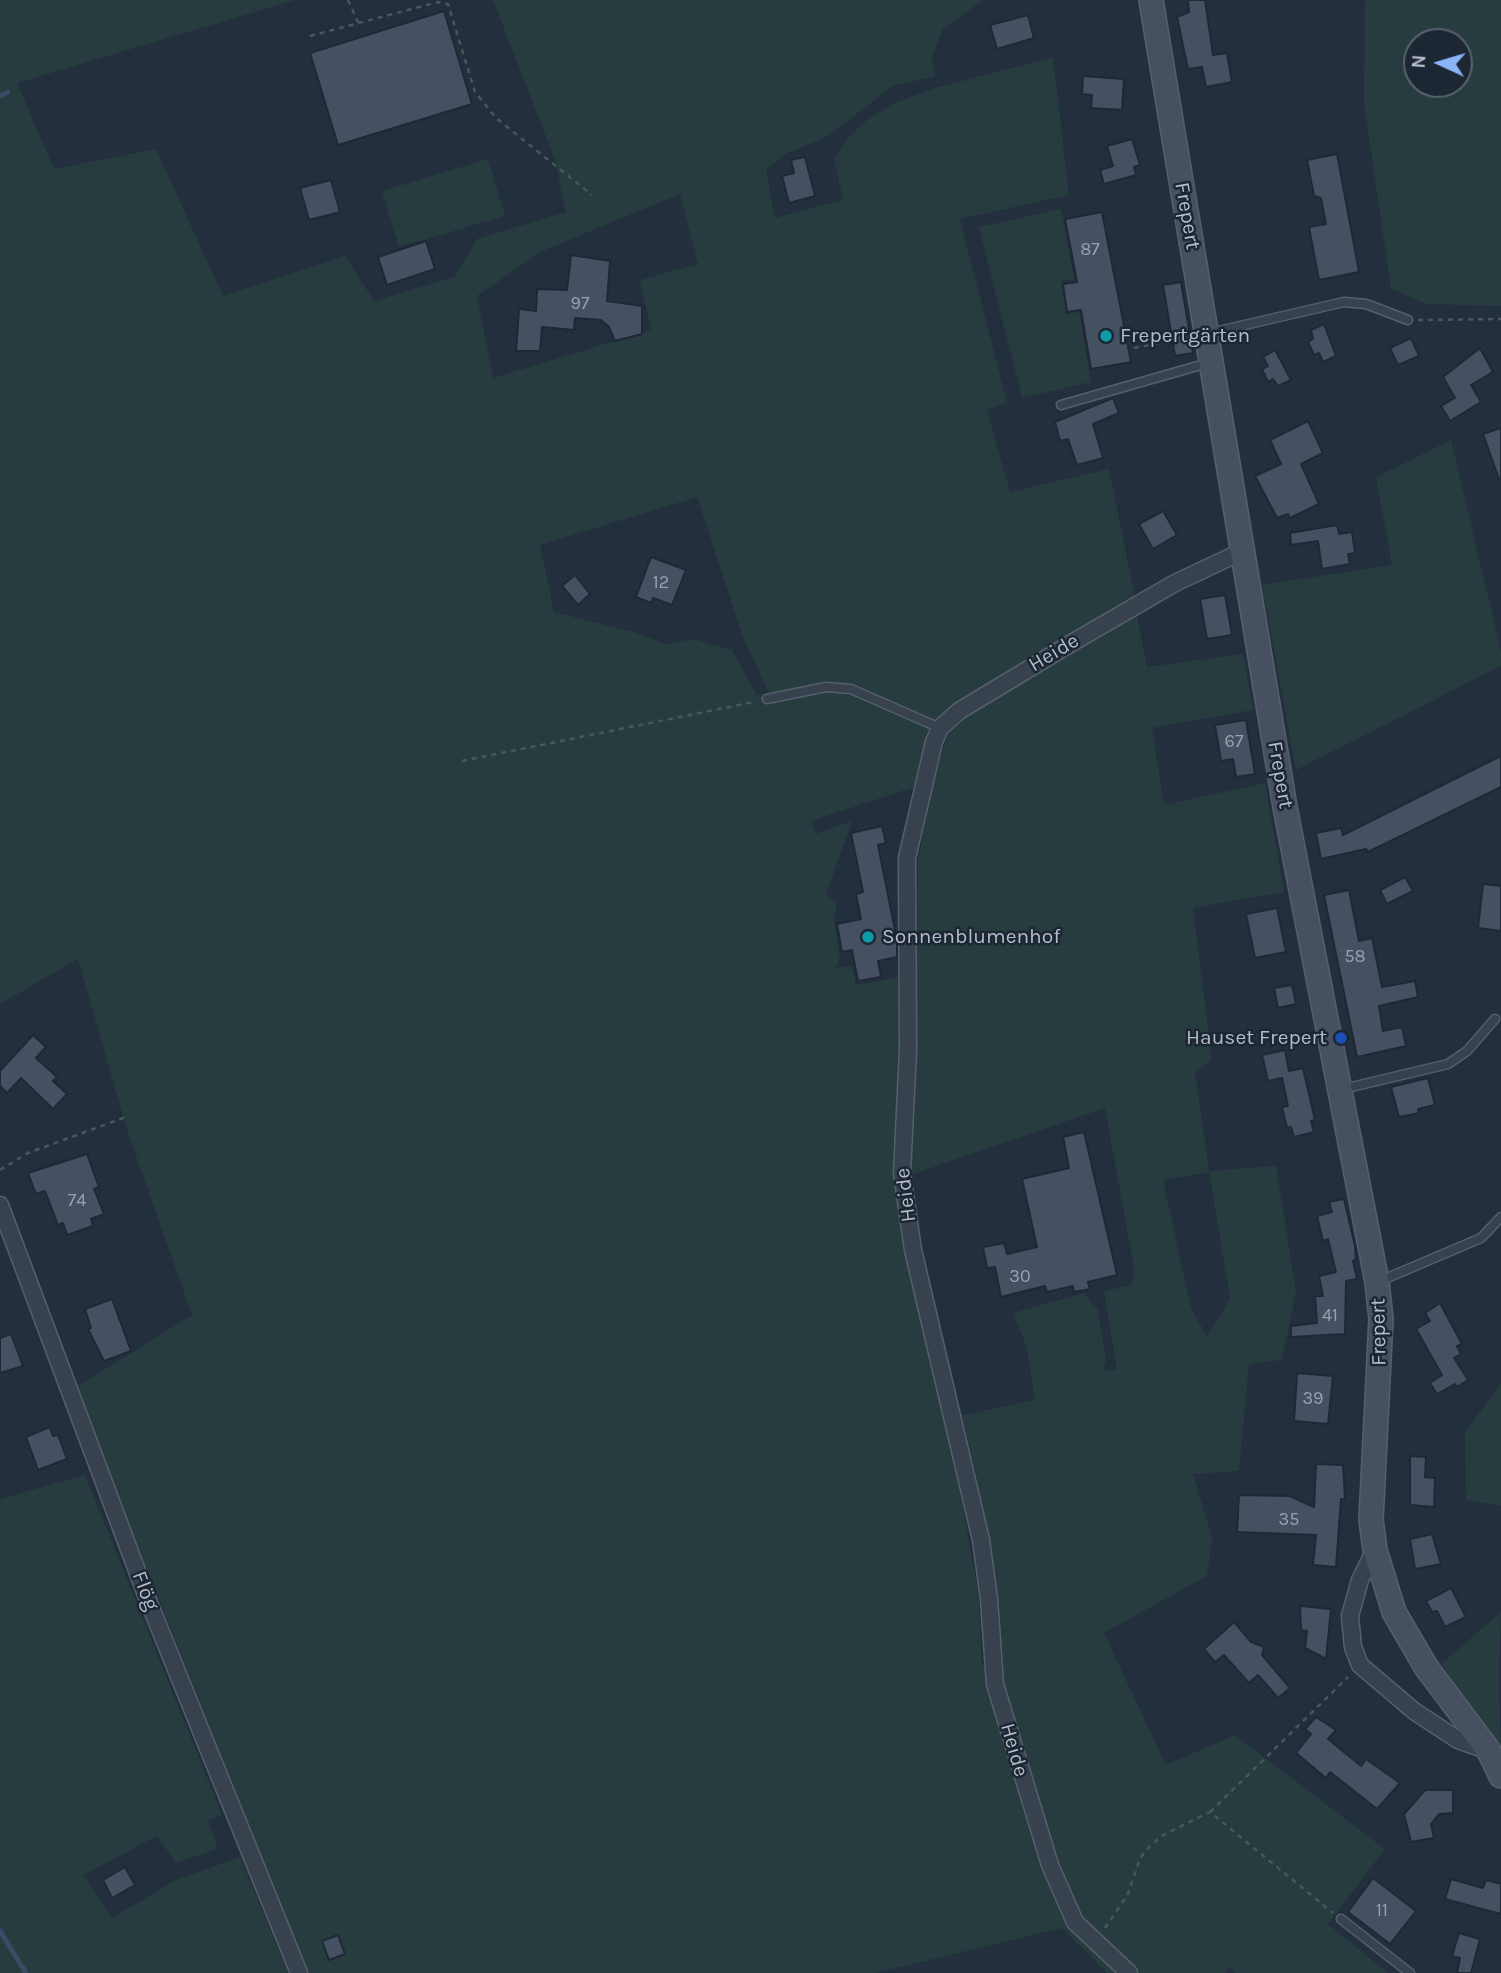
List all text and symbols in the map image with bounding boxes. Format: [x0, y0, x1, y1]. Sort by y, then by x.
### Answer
north arrow [1403, 28, 1473, 98]
text: N [1408, 54, 1430, 69]
street label: Frepert [1169, 180, 1205, 252]
house number: 87 [1080, 239, 1100, 261]
house number: 97 [571, 293, 589, 315]
place label: Frepertgärten [1120, 323, 1250, 349]
marker: Frepertgärten [1098, 328, 1114, 344]
house number: 12 [653, 572, 669, 594]
street label: Heide [1024, 628, 1084, 678]
house number: 67 [1225, 731, 1243, 753]
street label: Frepert [1262, 739, 1298, 811]
place label: Sonnenblumenhof [882, 924, 1060, 950]
marker: Sonnenblumenhof [860, 929, 876, 945]
house number: 58 [1344, 946, 1366, 968]
place label: Hauset Frepert [1186, 1025, 1327, 1051]
marker: Hauset Frepert [1333, 1030, 1349, 1046]
street label: Heide [890, 1167, 922, 1223]
house number: 74 [68, 1190, 86, 1212]
house number: 30 [1009, 1266, 1031, 1288]
street label: Frepert [1366, 1298, 1392, 1366]
house number: 41 [1322, 1305, 1338, 1327]
house number: 39 [1302, 1388, 1324, 1410]
house number: 35 [1279, 1509, 1299, 1531]
street label: Flög [126, 1568, 164, 1614]
street label: Heide [994, 1720, 1034, 1780]
house number: 11 [1376, 1900, 1388, 1922]

